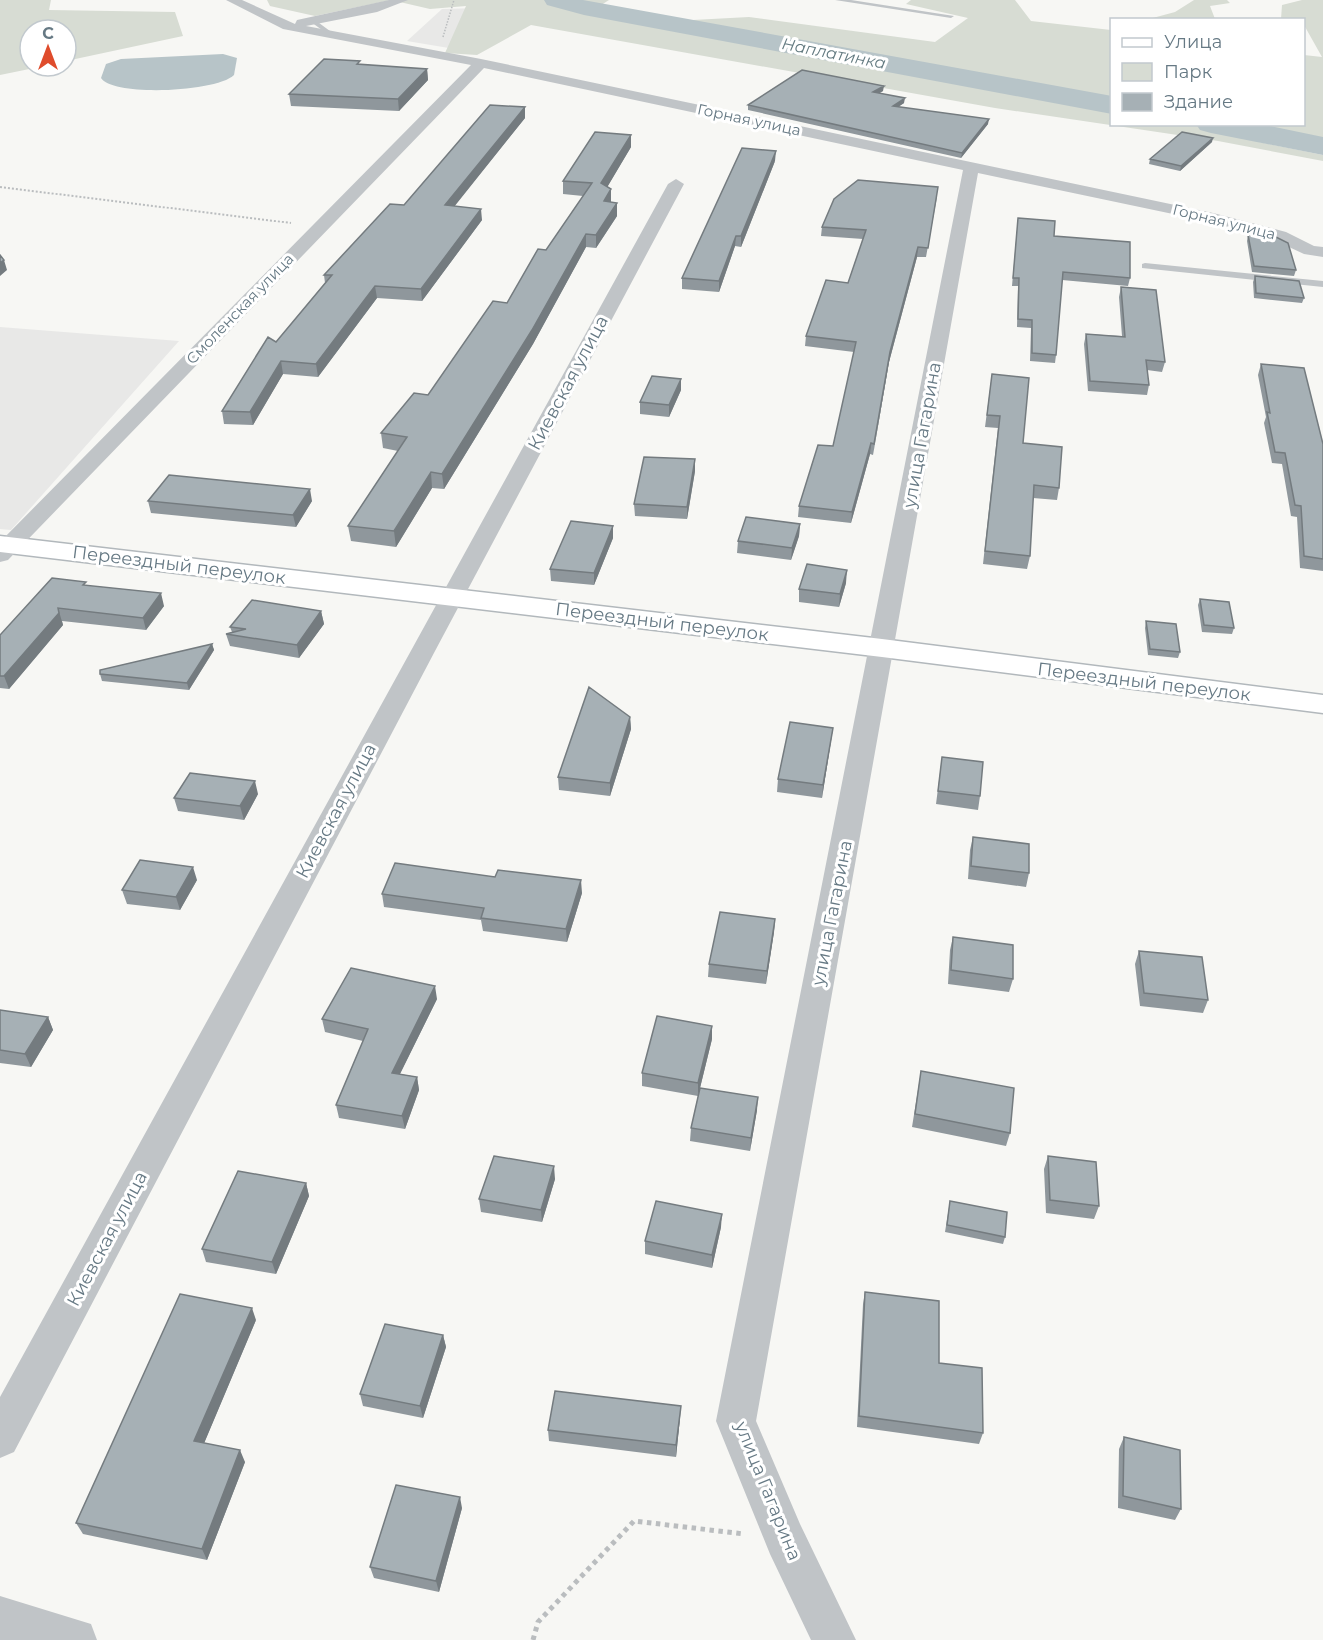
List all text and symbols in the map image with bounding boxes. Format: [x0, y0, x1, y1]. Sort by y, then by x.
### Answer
north arrow [18, 18, 78, 78]
legend [1110, 18, 1305, 126]
text: С [42, 24, 54, 43]
text: Улица [1164, 31, 1222, 53]
water label: Наплатинка [780, 34, 887, 73]
text: Парк [1164, 61, 1213, 83]
text: Здание [1164, 91, 1233, 113]
street label: Горная улица [696, 99, 803, 140]
street label: Горная улица [1171, 200, 1278, 243]
street label: Смоленская улица [182, 249, 297, 368]
street label: Киевская улица [523, 312, 613, 454]
street label: улица Гагарина [898, 360, 946, 511]
street label: Переездный переулок [71, 541, 287, 589]
street label: Переездный переулок [554, 598, 770, 646]
street label: Переездный переулок [1036, 658, 1252, 706]
street label: Киевская улица [291, 740, 381, 882]
street label: улица Гагарина [807, 838, 857, 989]
street label: Киевская улица [62, 1168, 152, 1310]
street label: улица Гагарина [730, 1418, 806, 1564]

